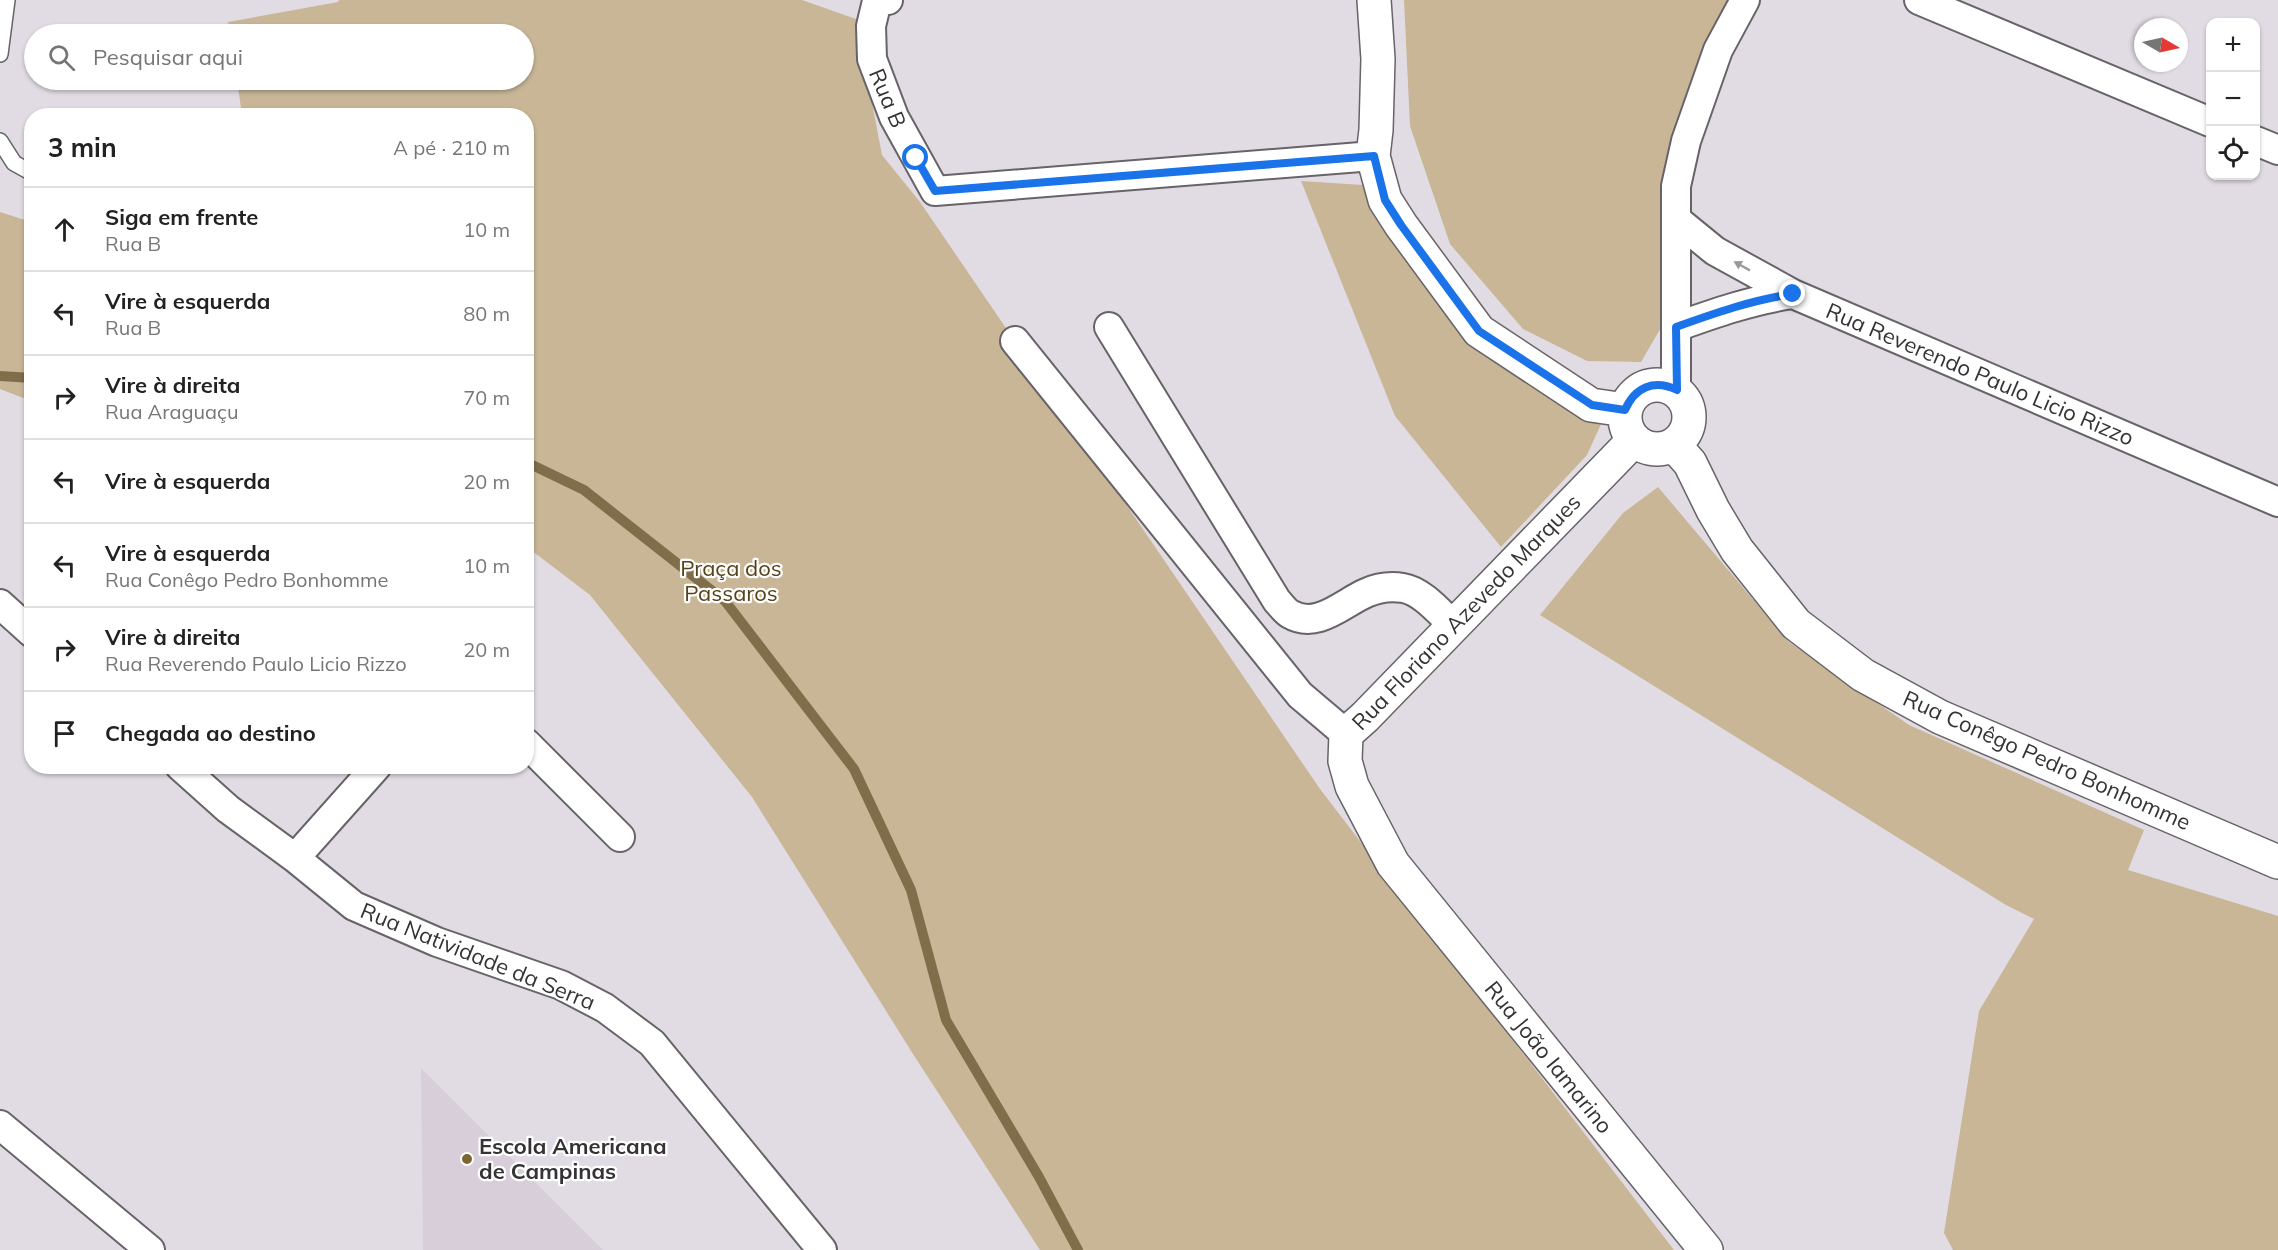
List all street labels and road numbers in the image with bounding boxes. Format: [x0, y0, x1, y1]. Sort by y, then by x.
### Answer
street label: Rua B [863, 64, 913, 132]
street label: Rua Reverendo Paulo Licio Rizzo [1822, 296, 2138, 452]
street label: Rua Floriano Azevedo Marques [1346, 488, 1586, 736]
street label: Rua Conêgo Pedro Bonhomme [1899, 684, 2195, 836]
street label: Rua Natividade da Serra [357, 896, 599, 1016]
street label: Rua João Iamarino [1479, 975, 1619, 1139]

